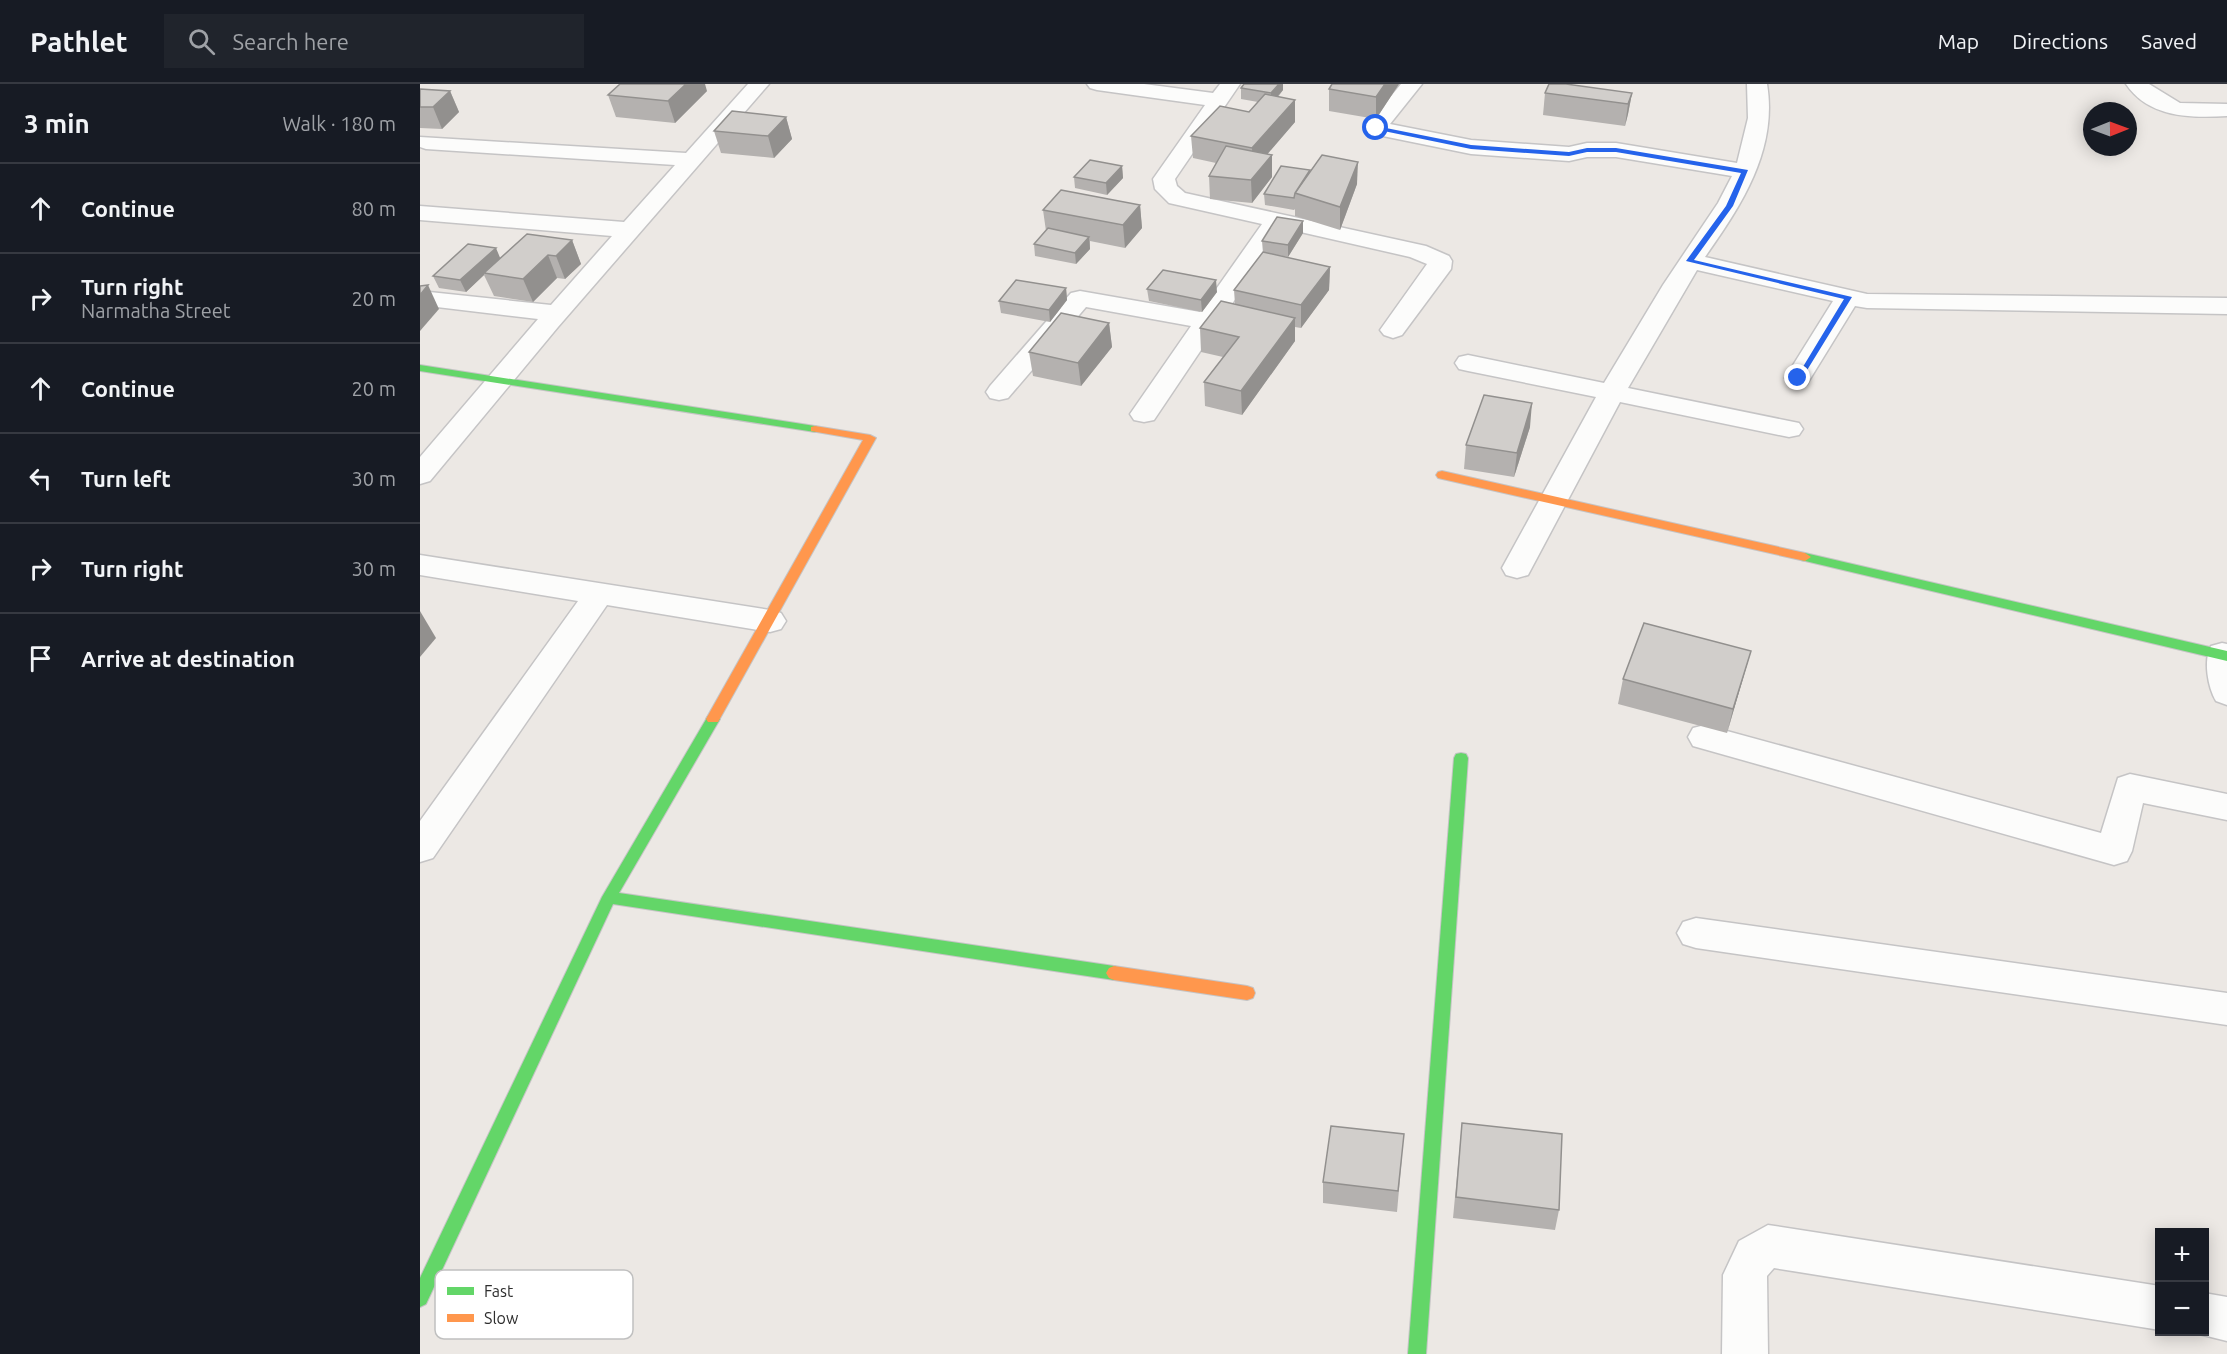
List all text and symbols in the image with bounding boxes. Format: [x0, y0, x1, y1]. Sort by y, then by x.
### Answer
search box [164, 14, 584, 68]
icon: search [185, 25, 218, 58]
text: Pathlet [30, 26, 128, 57]
text: Search here [233, 29, 349, 54]
text: Map [1938, 29, 1979, 53]
text: Directions [2012, 29, 2108, 53]
text: Saved [2141, 29, 2197, 53]
north arrow [2083, 102, 2137, 156]
text: 3 min [24, 109, 90, 138]
text: Walk · 180 m [283, 112, 396, 135]
route start [1362, 114, 1388, 140]
icon: ahead [24, 192, 57, 225]
text: Continue [81, 196, 175, 221]
text: 80 m [352, 197, 396, 220]
text: Turn right [81, 274, 183, 299]
icon: right [24, 282, 57, 315]
text: 20 m [352, 287, 396, 310]
text: Narmatha Street [81, 299, 231, 322]
route end [1784, 364, 1810, 390]
icon: ahead [24, 372, 57, 405]
text: Continue [81, 376, 175, 401]
text: 20 m [352, 377, 396, 400]
icon: left [24, 462, 57, 495]
text: Turn left [81, 466, 171, 491]
text: 30 m [352, 467, 396, 490]
icon: right [24, 552, 57, 585]
text: Turn right [81, 556, 183, 581]
text: 30 m [352, 557, 396, 580]
icon: arrive [24, 642, 57, 675]
text: Arrive at destination [81, 646, 295, 671]
map controls [2155, 1228, 2209, 1336]
button: + [2155, 1228, 2209, 1282]
legend [435, 1270, 633, 1339]
text: Fast [484, 1282, 514, 1300]
button: − [2155, 1282, 2209, 1336]
text: Slow [484, 1309, 519, 1327]

